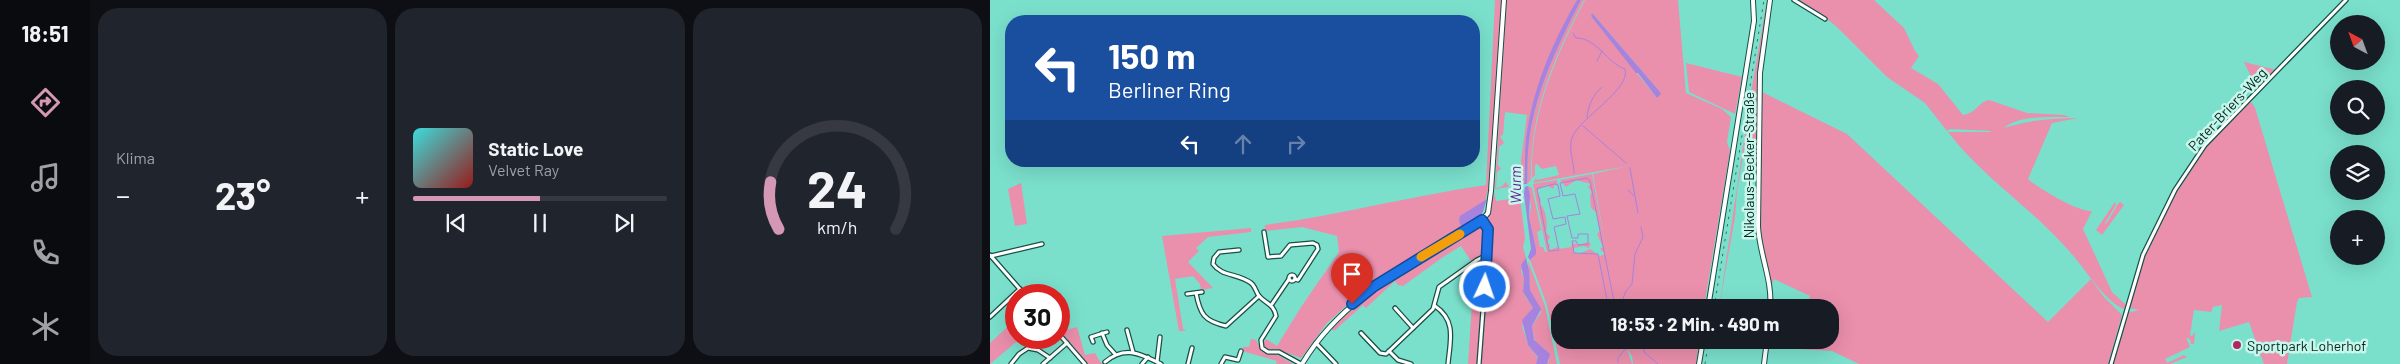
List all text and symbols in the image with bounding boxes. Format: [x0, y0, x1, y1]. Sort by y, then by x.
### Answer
north arrow [2330, 15, 2385, 70]
map controls [2330, 15, 2385, 265]
text: 18:51 [21, 20, 69, 46]
text: 150 m [1108, 34, 1195, 76]
icon: left [1025, 35, 1090, 100]
street label: Pater-Briers-Weg [2184, 64, 2270, 154]
text: Berliner Ring [1108, 76, 1231, 102]
button: search [2330, 80, 2385, 135]
icon: directions [28, 85, 63, 120]
street label: Nikolaus-Becker-Straße [1740, 92, 1757, 238]
icon: left [1176, 130, 1204, 158]
icon: ahead [1229, 130, 1257, 158]
icon: right [1282, 130, 1310, 158]
text: Static Love [488, 137, 583, 160]
button: layers [2330, 145, 2385, 200]
text: Klima [116, 148, 155, 167]
text: 24 [807, 156, 868, 218]
icon: music [28, 160, 63, 195]
text: Velvet Ray [488, 160, 559, 179]
water label: Wurm [1506, 166, 1524, 204]
text: 23° [215, 172, 270, 218]
text: − [116, 178, 130, 212]
text: + [355, 178, 369, 212]
icon: previous [442, 209, 470, 237]
icon: pause [526, 209, 554, 237]
icon: next [610, 209, 638, 237]
button: + [2330, 210, 2385, 265]
text: km/h [817, 216, 858, 238]
icon: phone [28, 235, 63, 270]
pin [1331, 253, 1373, 304]
icon: arrive [1338, 260, 1366, 288]
position arrow [1458, 260, 1510, 312]
speed limit sign: 30 [1005, 284, 1070, 349]
icon: climate [28, 309, 63, 344]
text: 18:53 · 2 Min. · 490 m [1611, 312, 1779, 335]
place label: Sportpark Loherhof [2247, 337, 2366, 354]
marker: Sportpark Loherhof [2231, 339, 2243, 351]

